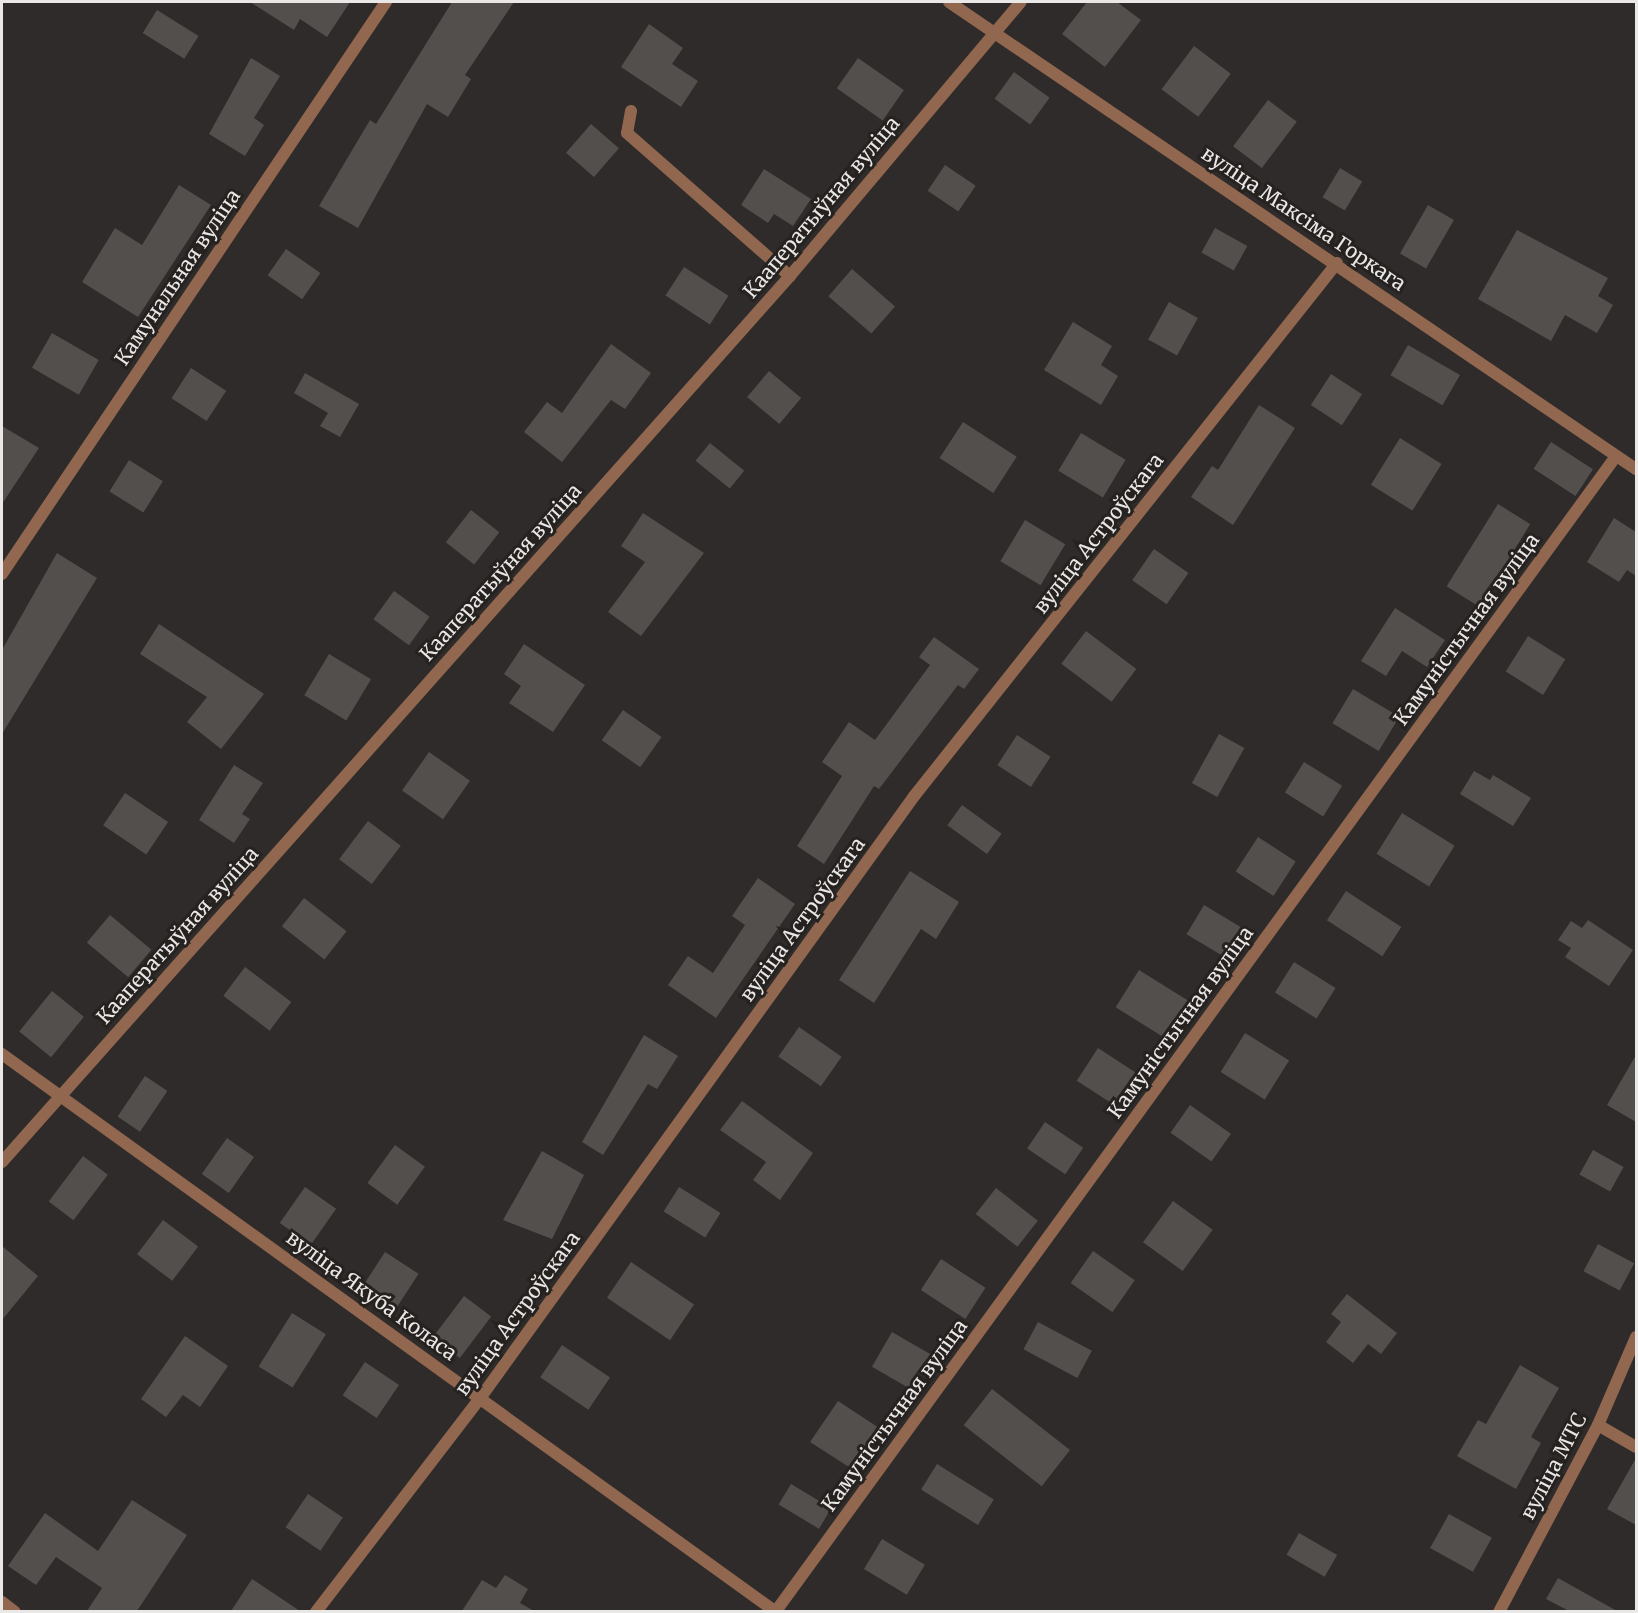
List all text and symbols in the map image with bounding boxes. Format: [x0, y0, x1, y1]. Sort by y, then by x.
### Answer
street label: Кааператыўная вуліца [738, 111, 904, 303]
street label: вуліца Максіма Горкага [1198, 141, 1410, 295]
street label: Камунальная вуліца [109, 185, 245, 369]
street label: вуліца Астроўскага [1028, 448, 1168, 618]
street label: Кааператыўная вуліца [414, 479, 586, 665]
street label: Камуністычная вуліца [1388, 528, 1544, 730]
street label: вуліца Астроўскага [735, 832, 869, 1006]
street label: Кааператыўная вуліца [91, 842, 263, 1028]
street label: Камуністычная вуліца [1102, 921, 1258, 1123]
street label: вуліца Якуба Коласа [282, 1225, 462, 1365]
street label: вуліца Астроўскага [450, 1226, 584, 1400]
street label: Камуністычная вуліца [816, 1314, 972, 1516]
street label: вуліца МТС [1515, 1409, 1591, 1523]

